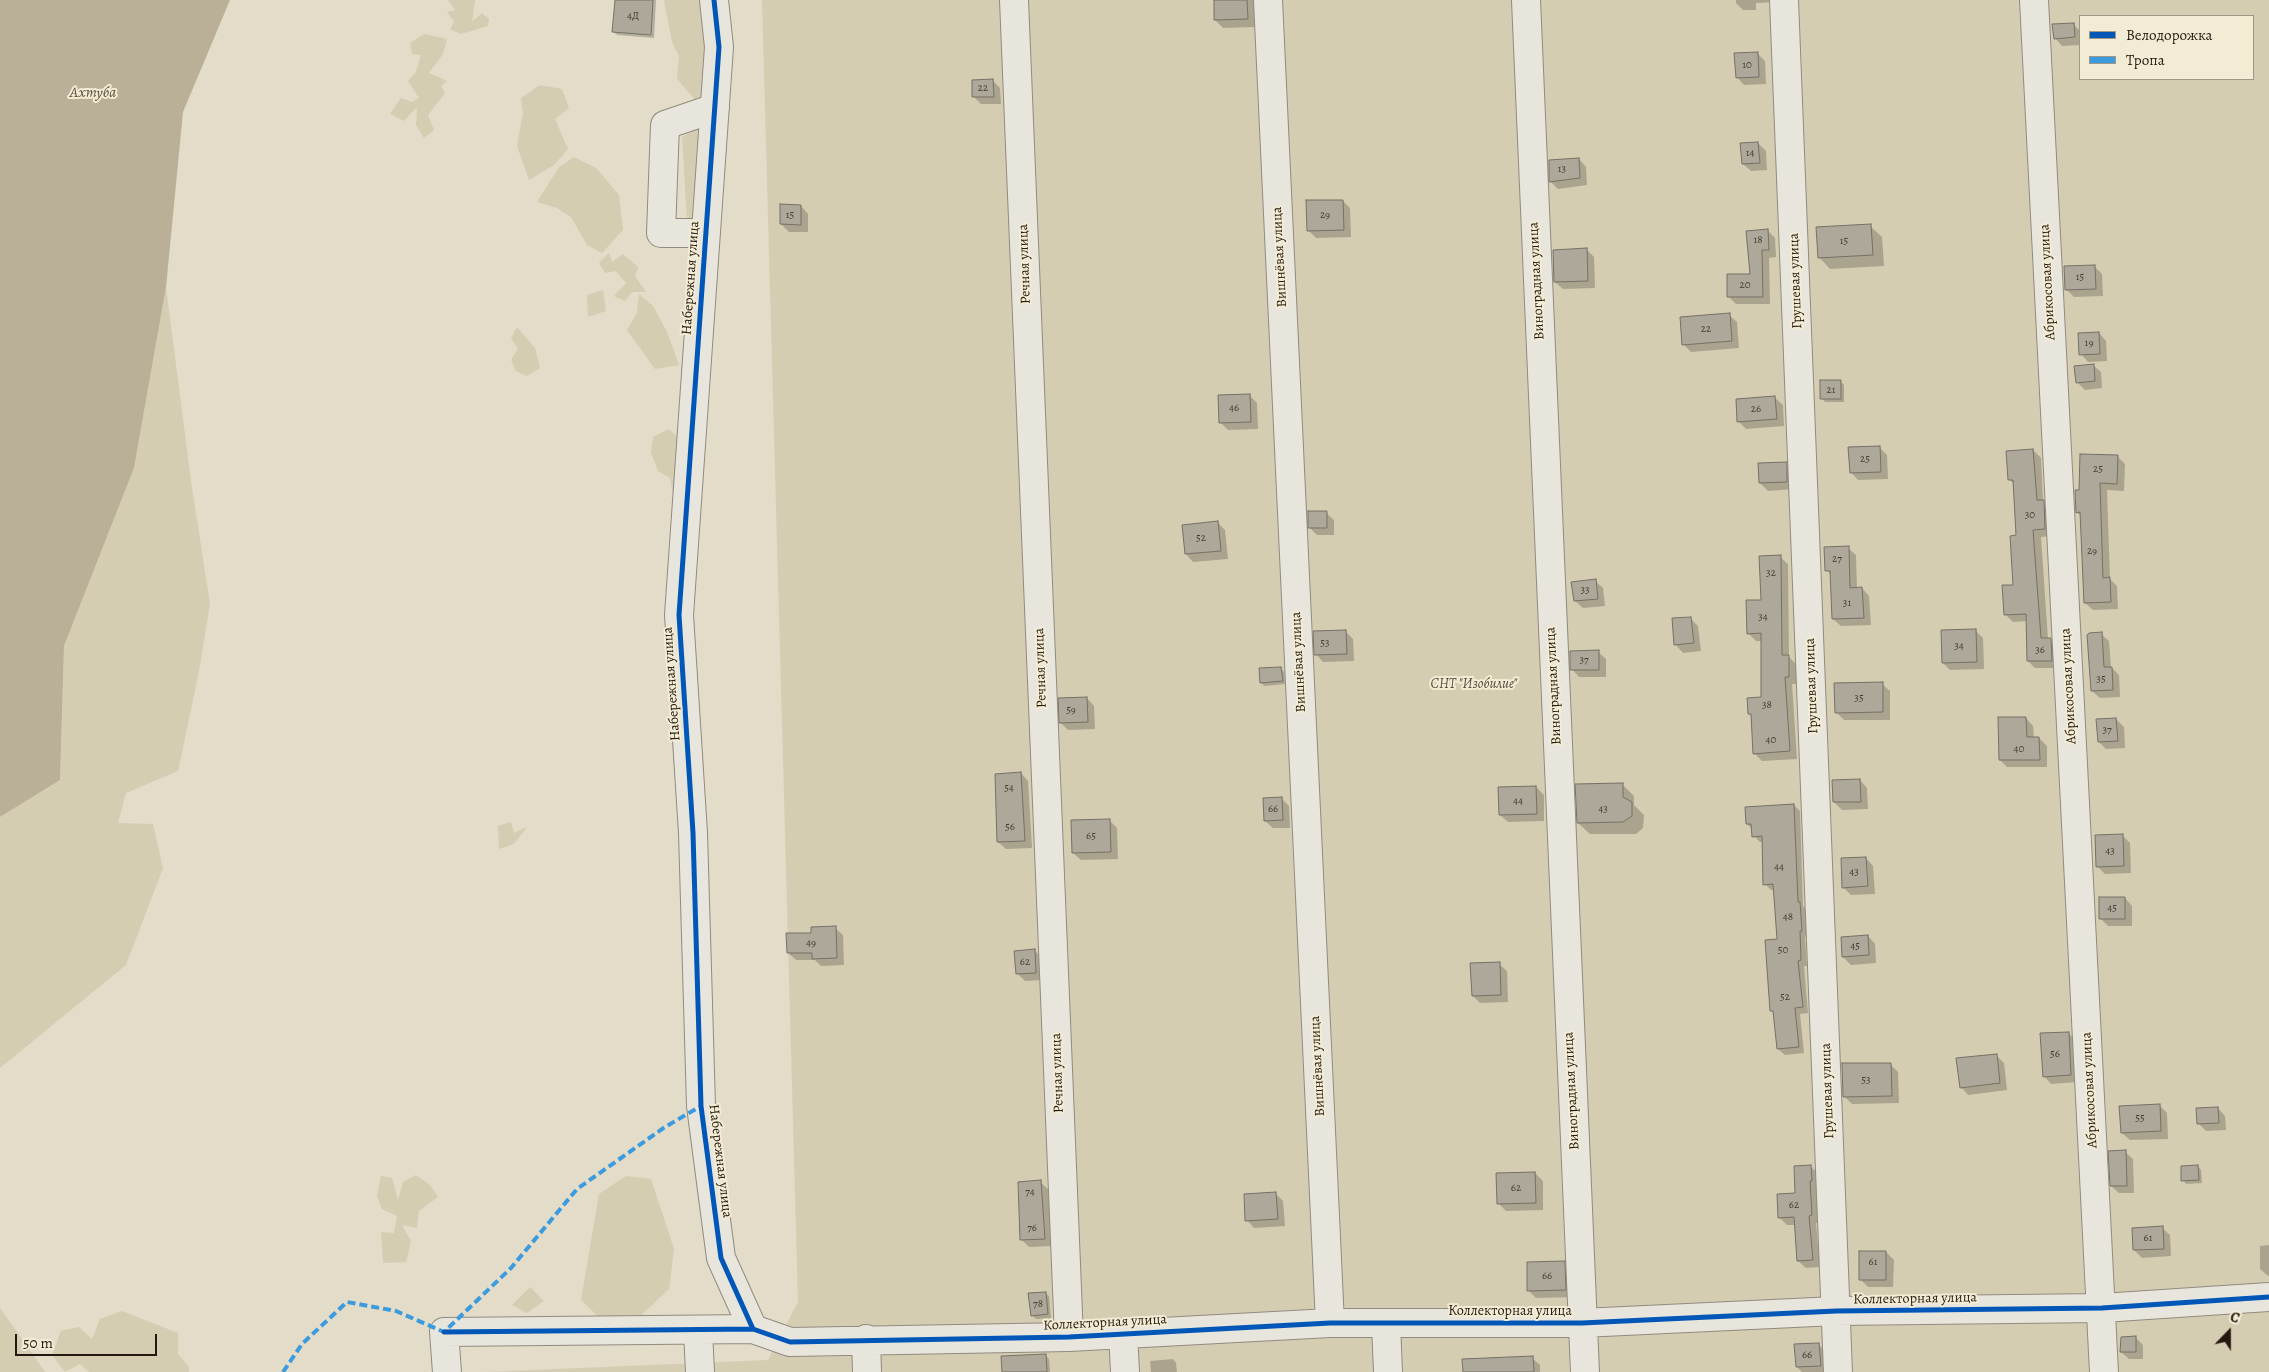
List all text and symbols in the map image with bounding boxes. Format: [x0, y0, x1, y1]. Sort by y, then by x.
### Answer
house number: 4Д [627, 9, 639, 23]
legend [2079, 15, 2254, 80]
text: Велодорожка [2126, 25, 2213, 45]
text: Тропа [2126, 50, 2165, 70]
house number: 10 [1742, 58, 1752, 72]
house number: 22 [978, 81, 988, 95]
water label: Ахтуба [70, 84, 116, 102]
house number: 14 [1746, 146, 1754, 160]
house number: 13 [1558, 162, 1566, 176]
street label: Вишнёвая улица [1269, 206, 1291, 308]
house number: 15 [786, 208, 794, 222]
house number: 29 [1320, 208, 1330, 222]
street label: Набережная улица [679, 220, 703, 336]
street label: Виноградная улица [1526, 222, 1548, 340]
street label: Абрикосовая улица [2037, 223, 2059, 341]
street label: Речная улица [1015, 224, 1035, 304]
house number: 18 [1753, 233, 1763, 247]
street label: Грушевая улица [1786, 233, 1806, 329]
house number: 15 [1840, 234, 1848, 248]
house number: 15 [2076, 270, 2084, 284]
house number: 20 [1739, 278, 1751, 292]
house number: 22 [1701, 322, 1711, 336]
house number: 19 [2085, 336, 2093, 350]
house number: 21 [1827, 383, 1835, 397]
house number: 46 [1229, 401, 1239, 415]
house number: 26 [1751, 402, 1761, 416]
house number: 25 [1860, 452, 1870, 466]
house number: 25 [2093, 462, 2103, 476]
house number: 30 [2025, 508, 2035, 522]
house number: 52 [1196, 531, 1206, 545]
house number: 29 [2087, 544, 2097, 558]
house number: 27 [1832, 552, 1842, 566]
house number: 32 [1766, 566, 1776, 580]
house number: 33 [1580, 583, 1590, 597]
house number: 31 [1843, 596, 1851, 610]
house number: 34 [1758, 610, 1768, 624]
street label: Вишнёвая улица [1288, 611, 1310, 713]
street label: Набережная улица [660, 626, 684, 742]
street label: Виноградная улица [1543, 627, 1565, 745]
street label: Абрикосовая улица [2058, 627, 2080, 745]
street label: Речная улица [1031, 628, 1051, 708]
house number: 53 [1320, 636, 1330, 650]
street label: Грушевая улица [1802, 638, 1822, 734]
house number: 34 [1954, 639, 1964, 653]
house number: 36 [2035, 643, 2045, 657]
house number: 37 [1579, 653, 1589, 667]
house number: 35 [2096, 672, 2106, 686]
park label: СНТ "Изобилие" [1430, 677, 1518, 693]
house number: 35 [1854, 691, 1864, 705]
house number: 38 [1762, 698, 1772, 712]
house number: 59 [1066, 703, 1076, 717]
house number: 37 [2102, 723, 2112, 737]
house number: 40 [1766, 733, 1776, 747]
house number: 40 [2014, 742, 2024, 756]
house number: 54 [1004, 781, 1014, 795]
house number: 44 [1513, 794, 1523, 808]
house number: 66 [1268, 802, 1278, 816]
house number: 43 [1598, 802, 1608, 816]
house number: 56 [1005, 820, 1015, 834]
house number: 65 [1086, 829, 1096, 843]
house number: 43 [2105, 844, 2115, 858]
house number: 44 [1774, 860, 1784, 874]
house number: 43 [1849, 865, 1859, 879]
house number: 45 [2107, 901, 2117, 915]
house number: 48 [1783, 910, 1793, 924]
house number: 49 [806, 936, 816, 950]
house number: 45 [1850, 939, 1860, 953]
house number: 50 [1778, 943, 1788, 957]
house number: 62 [1020, 955, 1030, 969]
house number: 52 [1780, 990, 1790, 1004]
street label: Вишнёвая улица [1307, 1015, 1329, 1117]
street label: Абрикосовая улица [2079, 1031, 2101, 1149]
street label: Виноградная улица [1561, 1032, 1583, 1150]
street label: Речная улица [1048, 1033, 1068, 1113]
street label: Грушевая улица [1818, 1043, 1838, 1139]
house number: 56 [2050, 1047, 2060, 1061]
house number: 53 [1861, 1073, 1871, 1087]
street label: Набережная улица [705, 1103, 735, 1219]
house number: 55 [2135, 1111, 2145, 1125]
house number: 62 [1511, 1181, 1521, 1195]
house number: 74 [1025, 1185, 1035, 1199]
house number: 62 [1789, 1198, 1799, 1212]
house number: 76 [1027, 1221, 1037, 1235]
house number: 61 [2144, 1231, 2152, 1245]
house number: 61 [1869, 1255, 1877, 1269]
house number: 66 [1542, 1269, 1552, 1283]
street label: Коллекторная улица [1853, 1290, 1977, 1308]
house number: 78 [1033, 1297, 1043, 1311]
street label: Коллекторная улица [1448, 1304, 1572, 1320]
north arrow [2204, 1307, 2254, 1357]
text: С [2227, 1307, 2242, 1328]
street label: Коллекторная улица [1043, 1311, 1167, 1335]
scale bar [18, 1324, 160, 1356]
text: 50 m [23, 1333, 53, 1353]
house number: 66 [1802, 1348, 1812, 1362]

